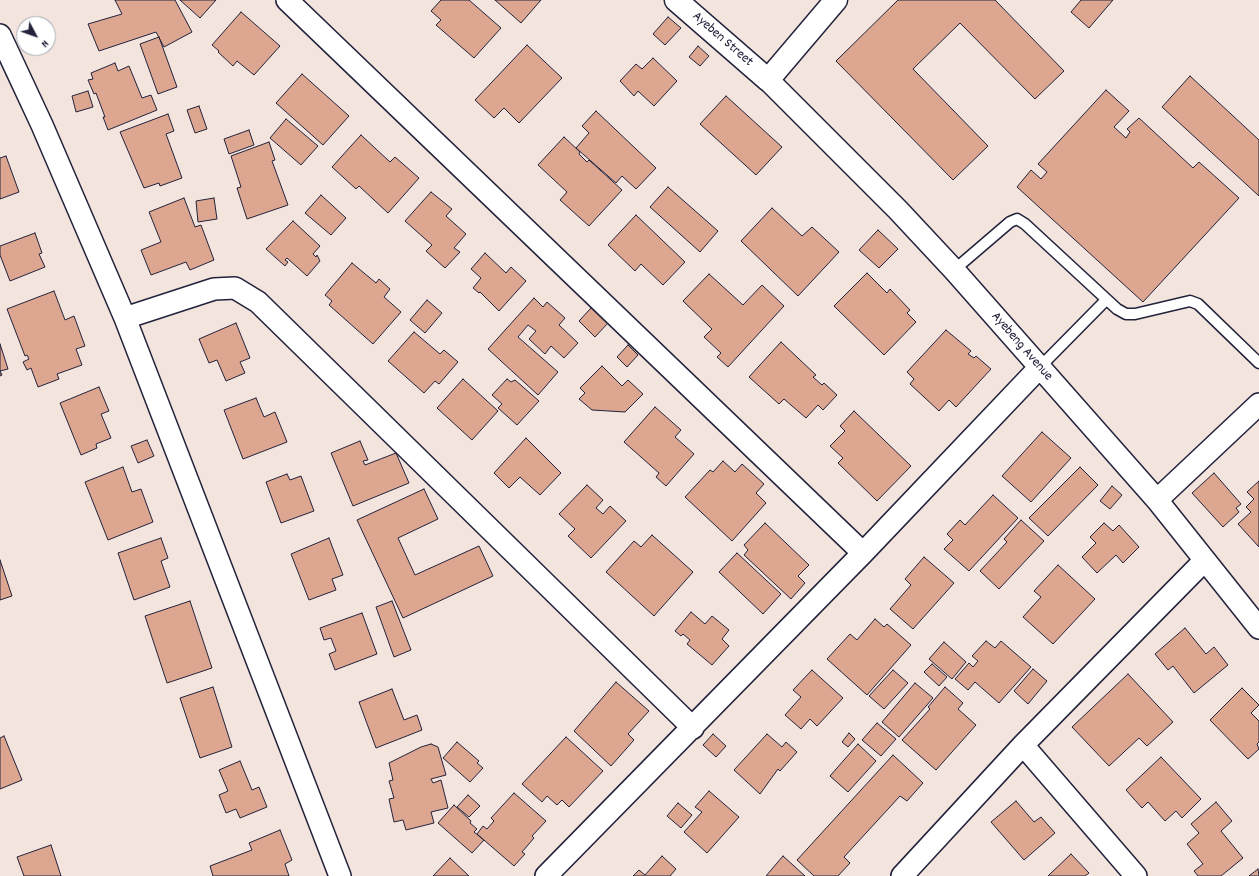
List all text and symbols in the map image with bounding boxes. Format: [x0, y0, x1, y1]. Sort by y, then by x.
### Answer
street label: Ayeben Street [688, 9, 756, 71]
north arrow [16, 16, 56, 56]
text: N [36, 36, 52, 51]
street label: Ayebeng Avenue [987, 309, 1055, 385]

